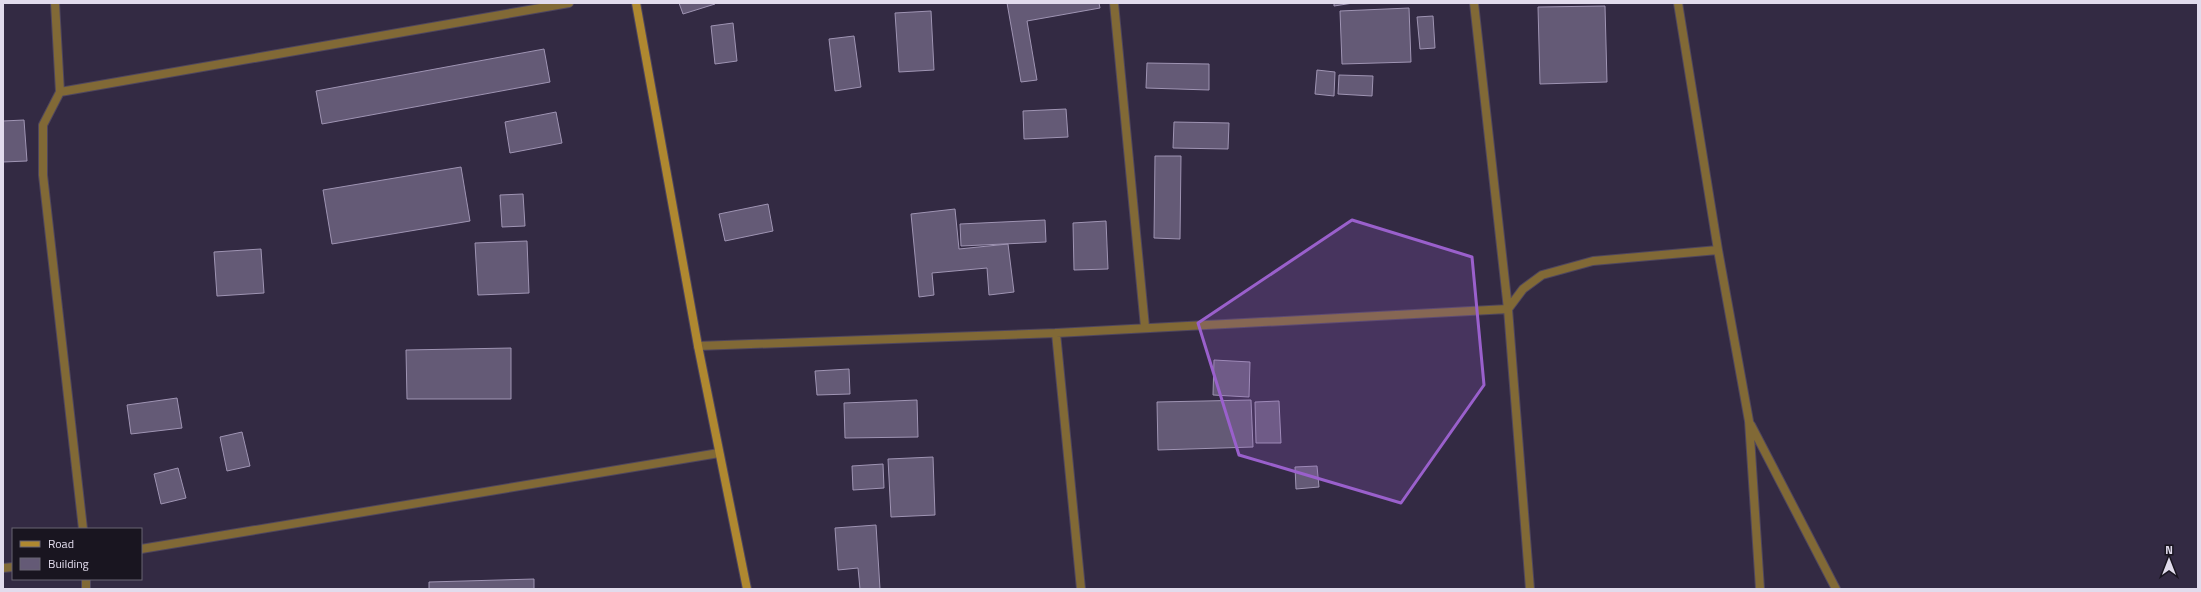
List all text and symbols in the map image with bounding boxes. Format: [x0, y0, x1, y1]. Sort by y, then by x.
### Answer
legend [12, 528, 142, 580]
text: Road [48, 534, 74, 553]
north arrow [2149, 540, 2189, 580]
text: N [2165, 542, 2173, 558]
text: Building [48, 554, 89, 573]

